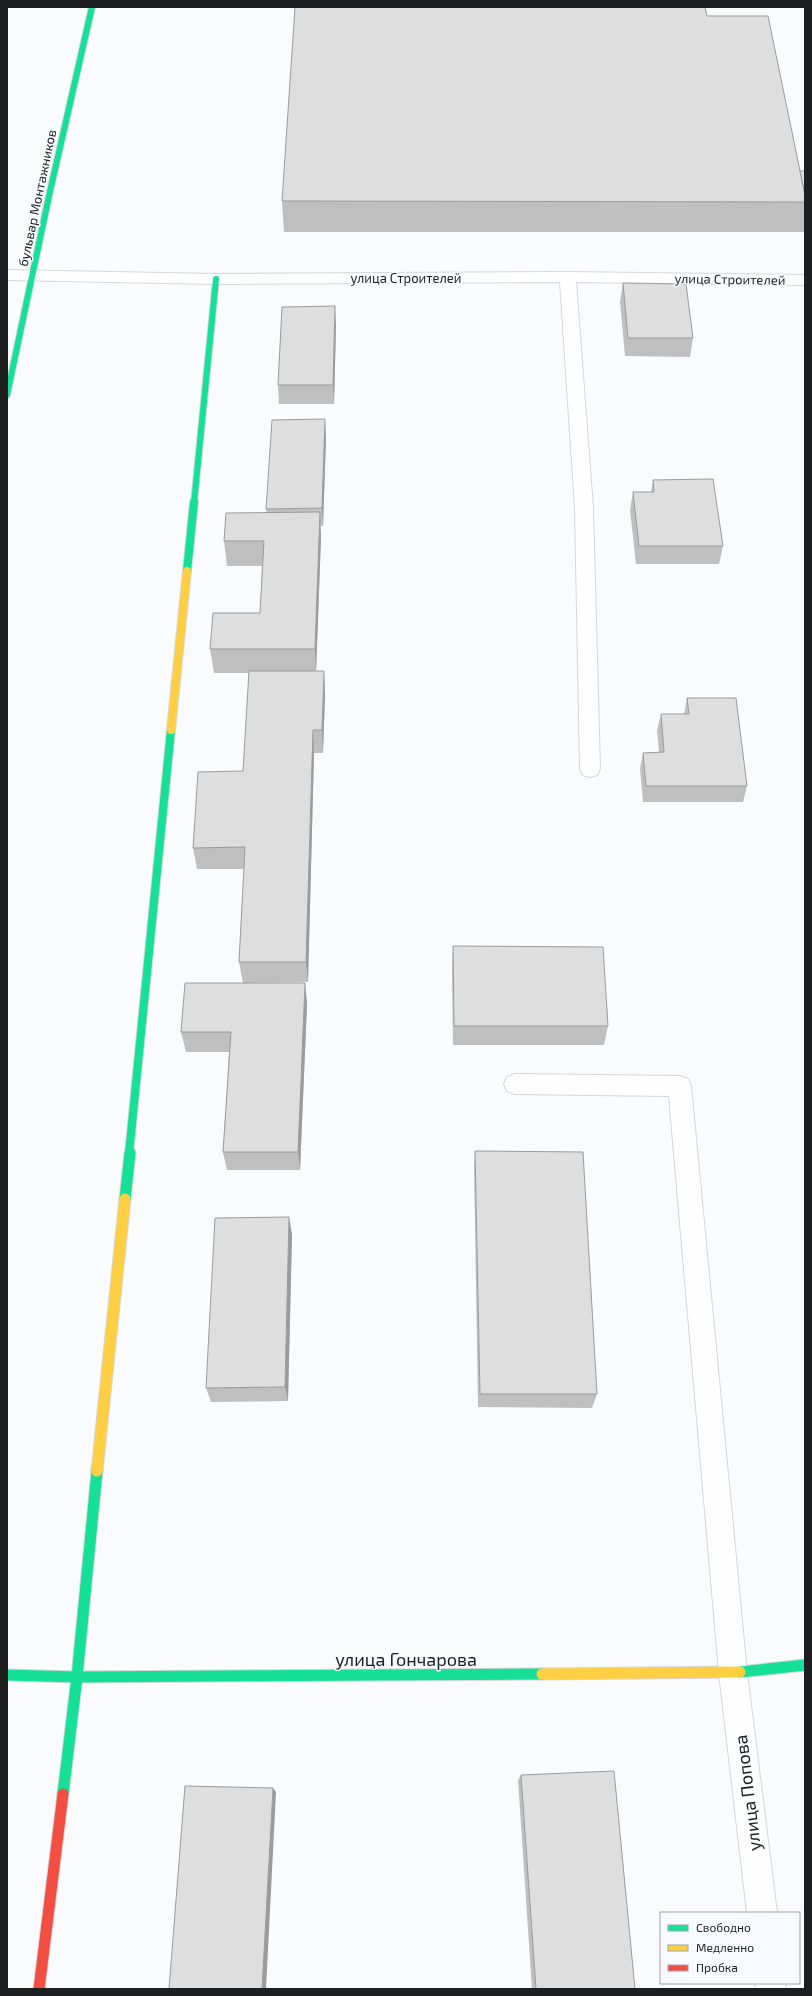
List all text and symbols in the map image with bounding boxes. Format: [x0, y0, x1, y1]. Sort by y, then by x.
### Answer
street label: бульвар Монтажников [15, 128, 59, 268]
street label: улица Строителей [351, 270, 461, 286]
street label: улица Строителей [674, 270, 786, 288]
street label: улица Гончарова [335, 1648, 477, 1670]
street label: улица Попова [729, 1734, 765, 1852]
legend [660, 1912, 800, 1984]
text: Свободно [696, 1920, 751, 1934]
text: Медленно [696, 1940, 754, 1954]
text: Пробка [696, 1960, 738, 1974]

